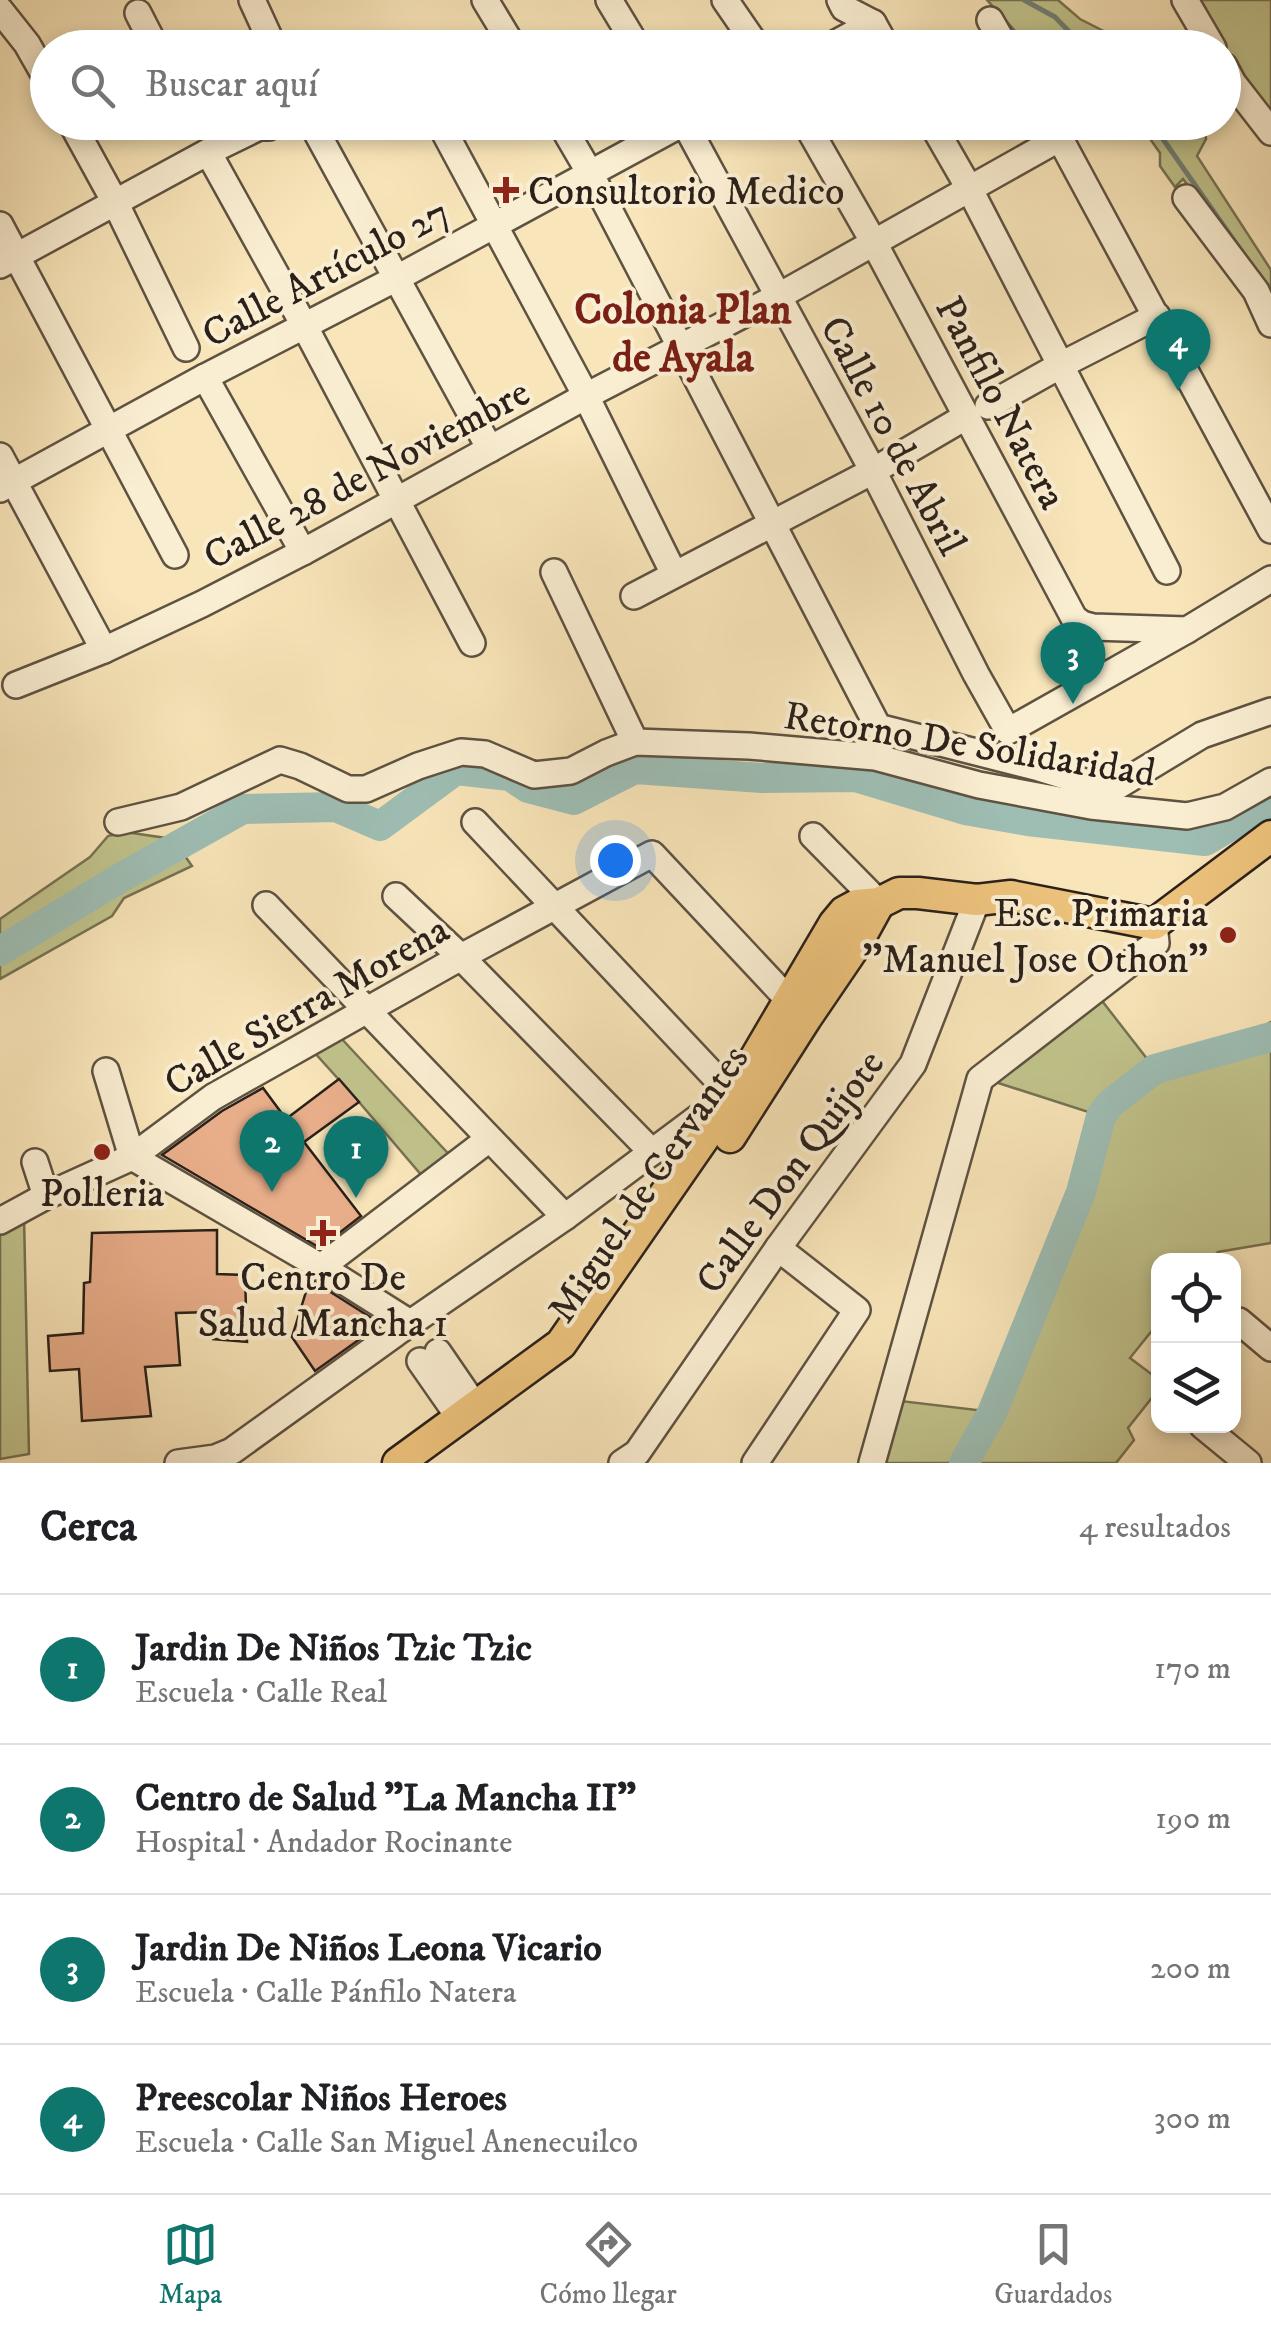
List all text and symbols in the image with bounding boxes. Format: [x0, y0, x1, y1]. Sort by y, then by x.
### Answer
search box [30, 30, 1241, 140]
icon: search [65, 58, 120, 113]
text: Buscar aquí [145, 61, 318, 109]
place label: Consultorio Medico [528, 168, 844, 218]
marker: Consultorio Medico [493, 177, 519, 203]
street label: Calle Artículo 27 [194, 189, 458, 361]
district label: Colonia Plan de Ayala [574, 285, 792, 385]
street label: Panfilo Natera [922, 288, 1076, 518]
street label: Calle 10 de Abril [807, 308, 975, 565]
pin: 4 [1146, 308, 1210, 391]
street label: Calle 28 de Noviembre [196, 369, 539, 583]
pin: 3 [1040, 622, 1106, 704]
street label: Retorno De Solidaridad [780, 692, 1159, 800]
your location [590, 835, 641, 886]
place label: Esc. Primaria "Manuel Jose Othon" [862, 890, 1208, 986]
street label: Calle Sierra Morena [156, 906, 459, 1109]
marker: Esc. Primaria "Manuel Jose Othon" [1217, 924, 1239, 946]
street label: Miguel de Cervantes [538, 1036, 761, 1333]
street label: Calle Don Quijote [686, 1041, 897, 1304]
pin: 2 [240, 1110, 304, 1192]
pin: 1 [324, 1116, 388, 1198]
marker: Polleria [91, 1141, 113, 1163]
place label: Polleria [40, 1170, 164, 1220]
marker: Centro De Salud Mancha 1 [310, 1220, 336, 1246]
map controls [1151, 1253, 1241, 1433]
button: locate [1151, 1253, 1241, 1343]
place label: Centro De Salud Mancha 1 [198, 1254, 448, 1350]
button: layers [1151, 1343, 1241, 1433]
text: Cerca [40, 1502, 137, 1554]
text: 4 resultados [1079, 1508, 1231, 1548]
text: Jardin De Niños Tzic Tzic [135, 1625, 532, 1673]
text: 1 [67, 1649, 78, 1689]
text: 170 m [1154, 1649, 1231, 1689]
text: Escuela · Calle Real [135, 1673, 387, 1713]
text: Centro de Salud "La Mancha II" [135, 1775, 636, 1823]
text: 2 [65, 1799, 80, 1839]
text: 190 m [1155, 1799, 1231, 1839]
text: Hospital · Andador Rocinante [135, 1823, 513, 1863]
text: Jardin De Niños Leona Vicario [135, 1925, 602, 1973]
text: 3 [67, 1949, 78, 1989]
text: 200 m [1150, 1949, 1231, 1989]
text: Escuela · Calle Pánfilo Natera [135, 1973, 517, 2013]
text: Preescolar Niños Heroes [135, 2075, 507, 2123]
text: 4 [63, 2099, 82, 2139]
text: 300 m [1154, 2099, 1231, 2139]
text: Escuela · Calle San Miguel Anenecuilco [135, 2123, 638, 2163]
tab: Mapa [159, 2217, 222, 2312]
tab: Cómo llegar [540, 2217, 677, 2312]
tab: Guardados [994, 2217, 1112, 2312]

